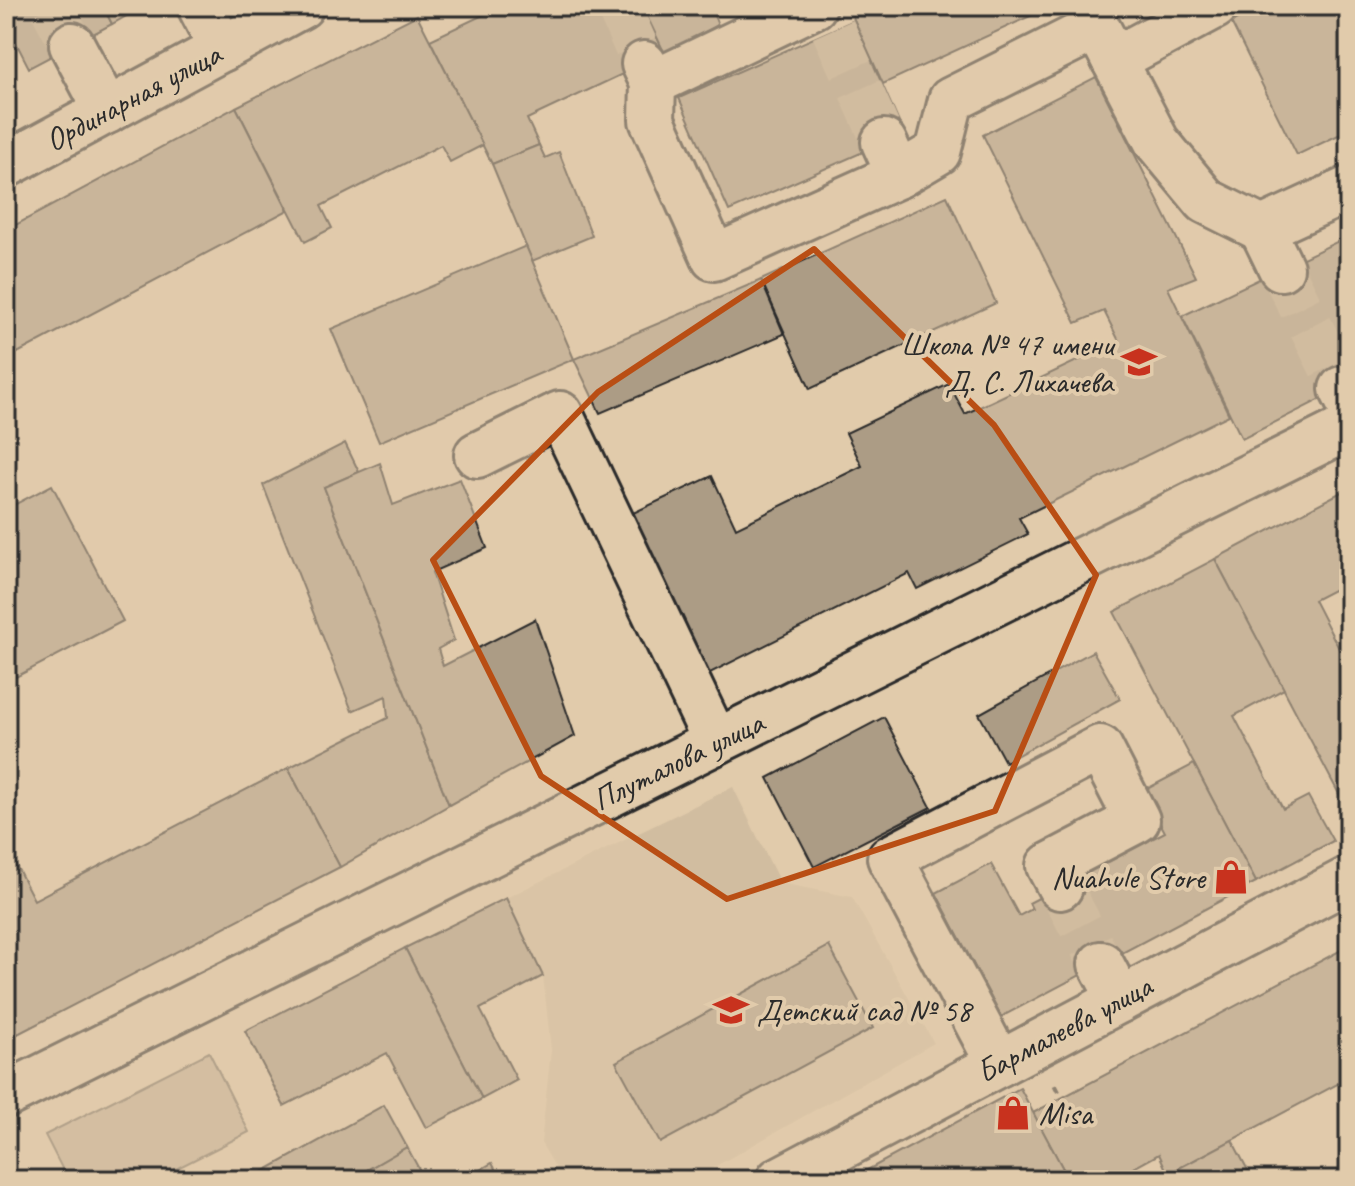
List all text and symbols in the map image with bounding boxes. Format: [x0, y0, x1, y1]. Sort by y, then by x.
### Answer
street label: Ординарная улица [38, 33, 230, 161]
place label: Школа № 47 имени Д. С. Лихачева [901, 324, 1116, 402]
school or university icon: Школа № 47 имени Д. С. Лихачева [1120, 343, 1158, 381]
street label: Плуталова улица [586, 701, 772, 820]
place label: Nuahule Store [1052, 857, 1208, 898]
shop icon: Nuahule Store [1212, 858, 1250, 896]
street label: Бармалеева улица [969, 965, 1161, 1092]
place label: Детский сад № 58 [757, 990, 974, 1031]
school or university icon: Детский сад № 58 [712, 991, 750, 1029]
place label: Misa [1039, 1093, 1094, 1134]
shop icon: Misa [994, 1094, 1032, 1132]

